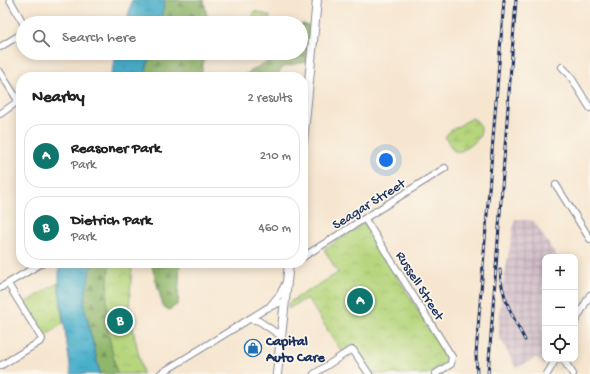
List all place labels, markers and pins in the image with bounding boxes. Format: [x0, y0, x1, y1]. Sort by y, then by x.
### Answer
pin: A [347, 286, 373, 316]
pin: B [107, 306, 133, 336]
place label: Capital Auto Care [265, 334, 325, 367]
shop icon: Capital Auto Care [243, 338, 263, 358]

